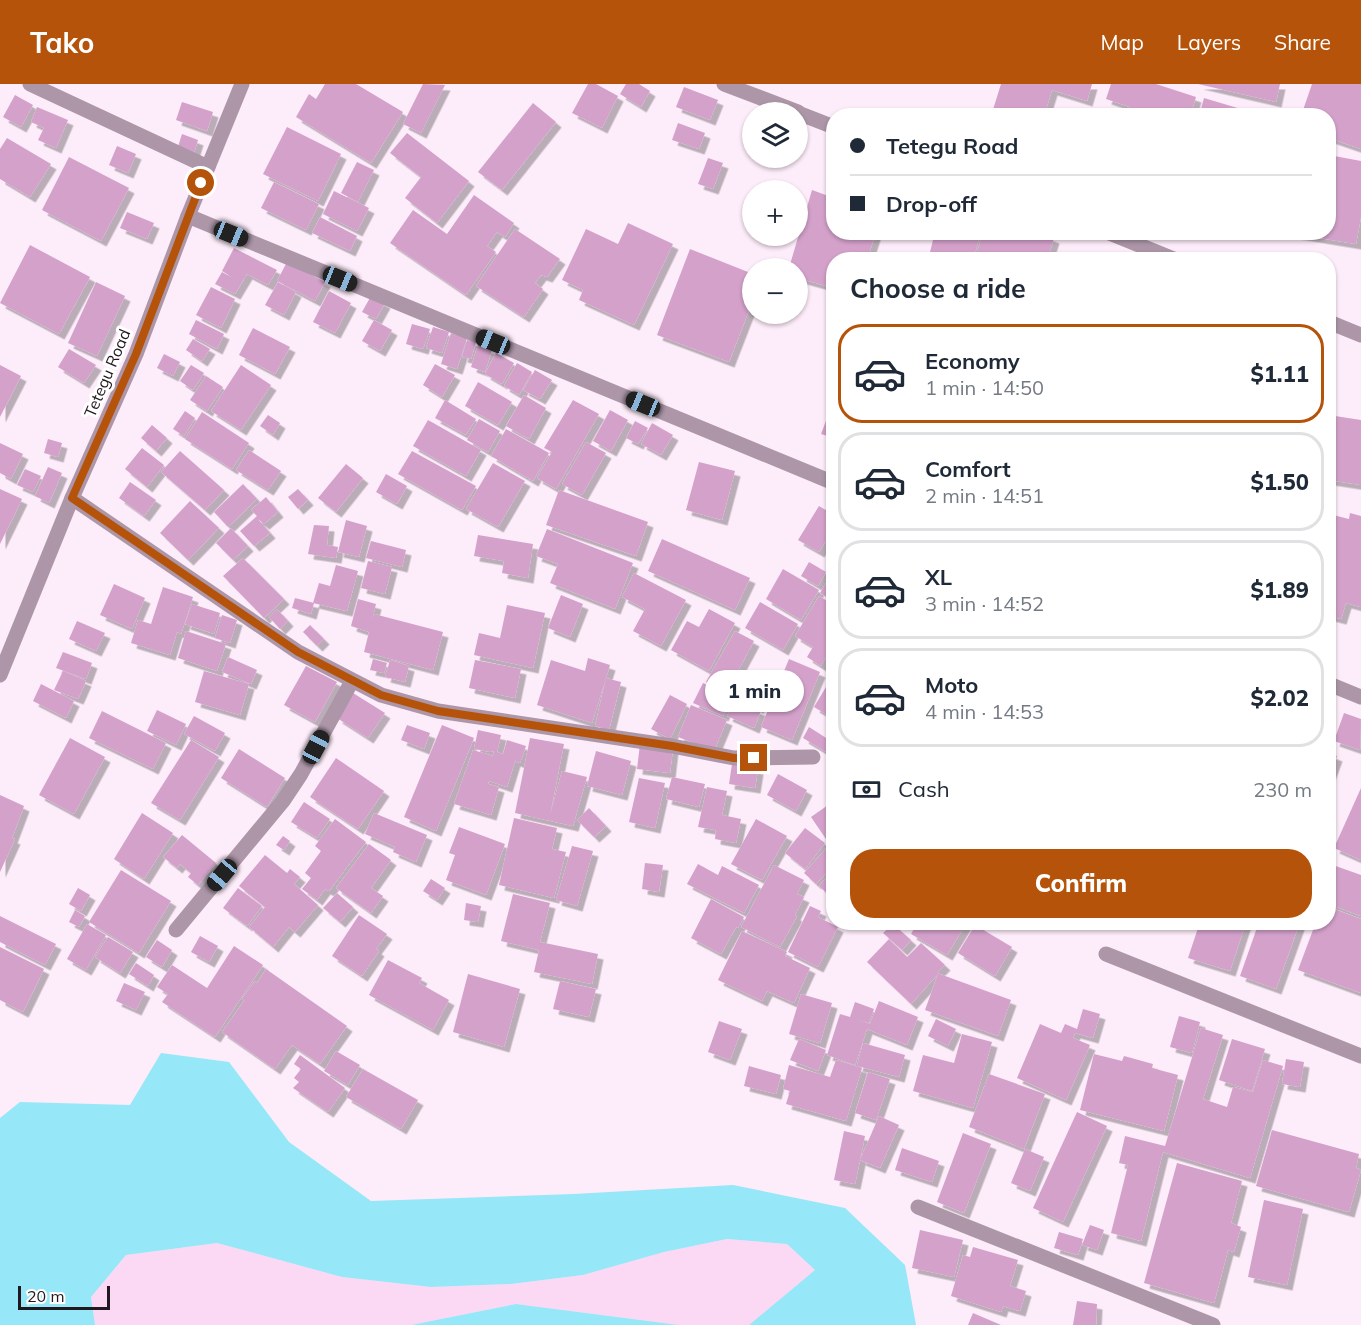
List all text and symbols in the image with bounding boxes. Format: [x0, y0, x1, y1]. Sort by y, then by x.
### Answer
text: Tako [30, 25, 94, 60]
text: Map [1101, 29, 1144, 55]
text: Layers [1177, 29, 1241, 55]
text: Share [1274, 29, 1331, 55]
map controls [742, 102, 808, 324]
button: layers [742, 102, 808, 168]
text: Tetegu Road [886, 132, 1019, 160]
route start [187, 169, 214, 196]
button: + [742, 180, 808, 246]
text: Drop-off [886, 190, 977, 218]
car [211, 219, 251, 249]
button: − [742, 258, 808, 324]
car [320, 264, 360, 294]
text: Choose a ride [850, 271, 1026, 305]
street label: Tetegu Road [79, 326, 135, 420]
car [473, 327, 513, 357]
icon: car [853, 347, 907, 401]
text: Economy [925, 347, 1020, 375]
text: $1.11 [1250, 360, 1309, 388]
text: 1 min · 14:50 [925, 375, 1044, 400]
car [623, 389, 663, 419]
icon: car [853, 455, 907, 509]
text: Comfort [925, 455, 1011, 483]
text: $1.50 [1250, 468, 1309, 496]
text: 2 min · 14:51 [925, 483, 1044, 508]
icon: car [853, 563, 907, 617]
text: XL [925, 563, 952, 591]
text: $1.89 [1250, 576, 1309, 604]
text: 3 min · 14:52 [925, 591, 1044, 616]
callout: 1 min [704, 671, 804, 713]
icon: car [853, 671, 907, 725]
text: Moto [925, 671, 978, 699]
text: 1 min [728, 678, 781, 703]
text: $2.02 [1250, 684, 1309, 712]
text: 4 min · 14:53 [925, 699, 1044, 724]
car [300, 727, 332, 767]
route end [740, 744, 767, 771]
icon: cash [850, 773, 883, 806]
text: Cash [898, 775, 950, 803]
text: 230 m [1253, 777, 1312, 802]
button: Confirm [850, 849, 1312, 918]
car [204, 855, 240, 895]
scale bar [18, 1283, 110, 1310]
text: 20 m [27, 1286, 64, 1306]

